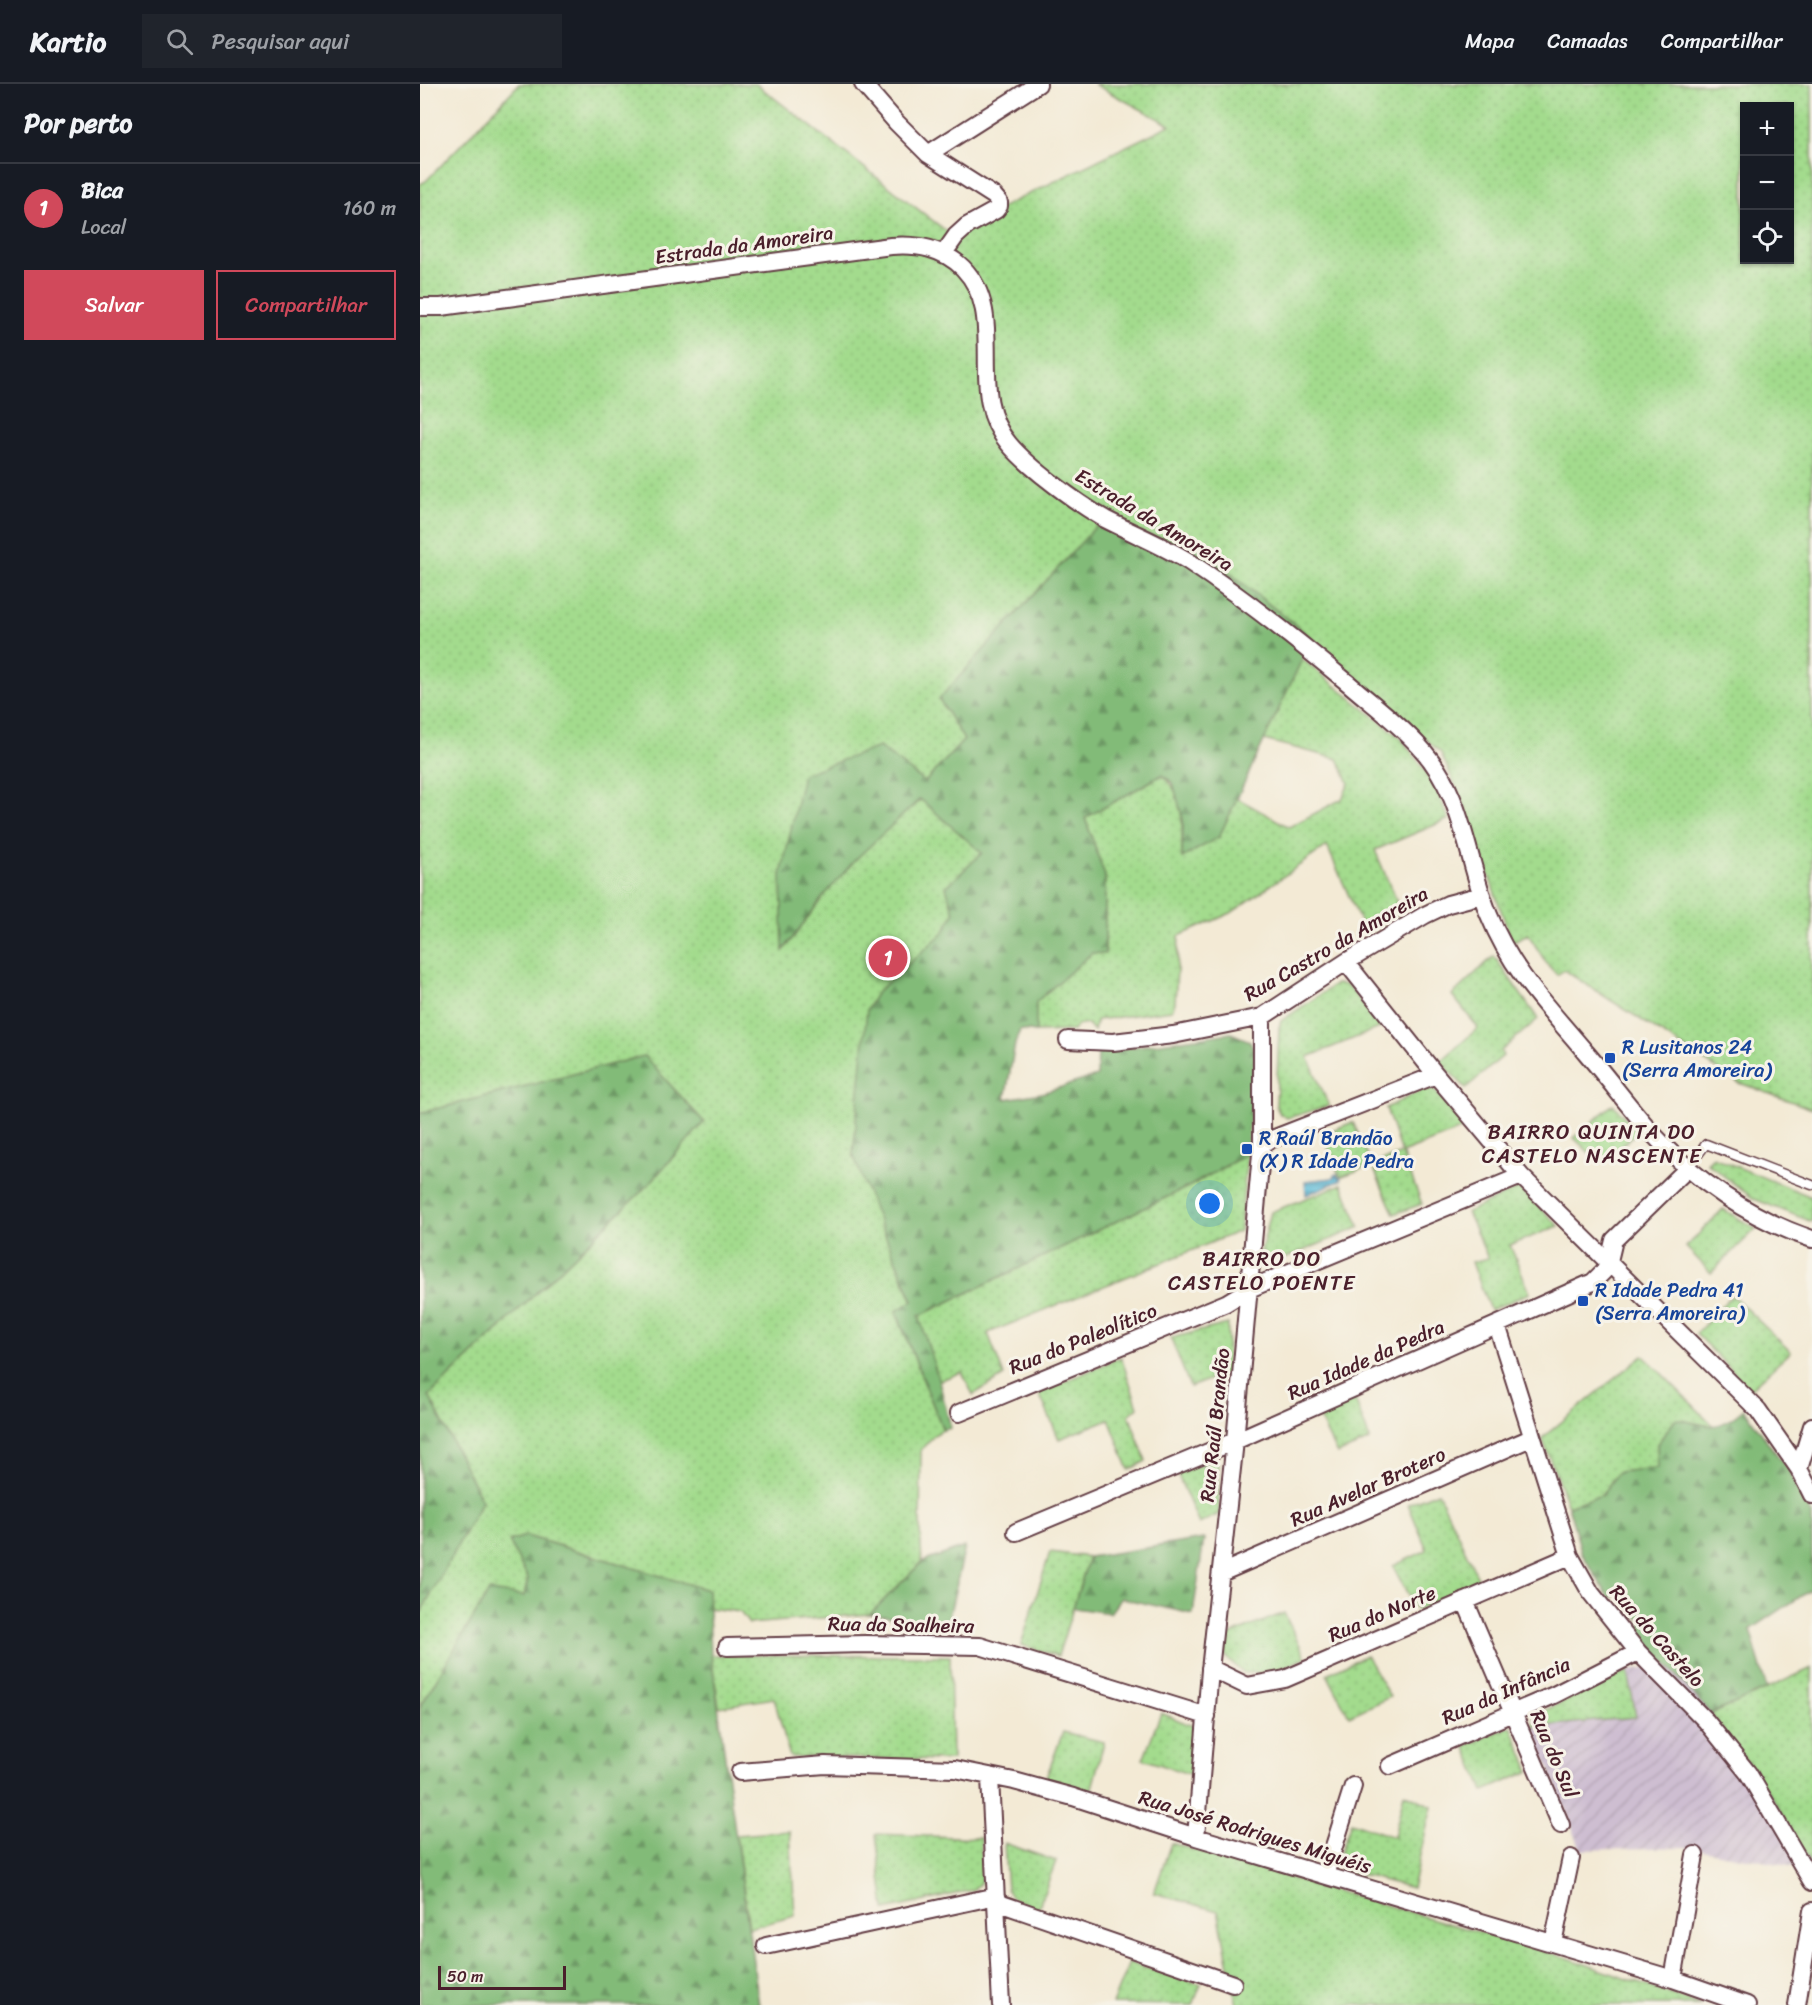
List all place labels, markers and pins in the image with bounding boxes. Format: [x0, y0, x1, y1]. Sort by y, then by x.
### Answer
pin: 1 [868, 936, 908, 980]
place label: R Lusitanos 24 (Serra Amoreira) [1622, 1030, 1772, 1088]
marker: R Lusitanos 24 (Serra Amoreira) [1603, 1051, 1617, 1065]
place label: R Raúl Brandão (X) R Idade Pedra [1259, 1121, 1414, 1179]
marker: R Raúl Brandão (X) R Idade Pedra [1240, 1142, 1254, 1156]
place label: R Idade Pedra 41 (Serra Amoreira) [1595, 1273, 1745, 1331]
marker: R Idade Pedra 41 (Serra Amoreira) [1576, 1294, 1590, 1308]

